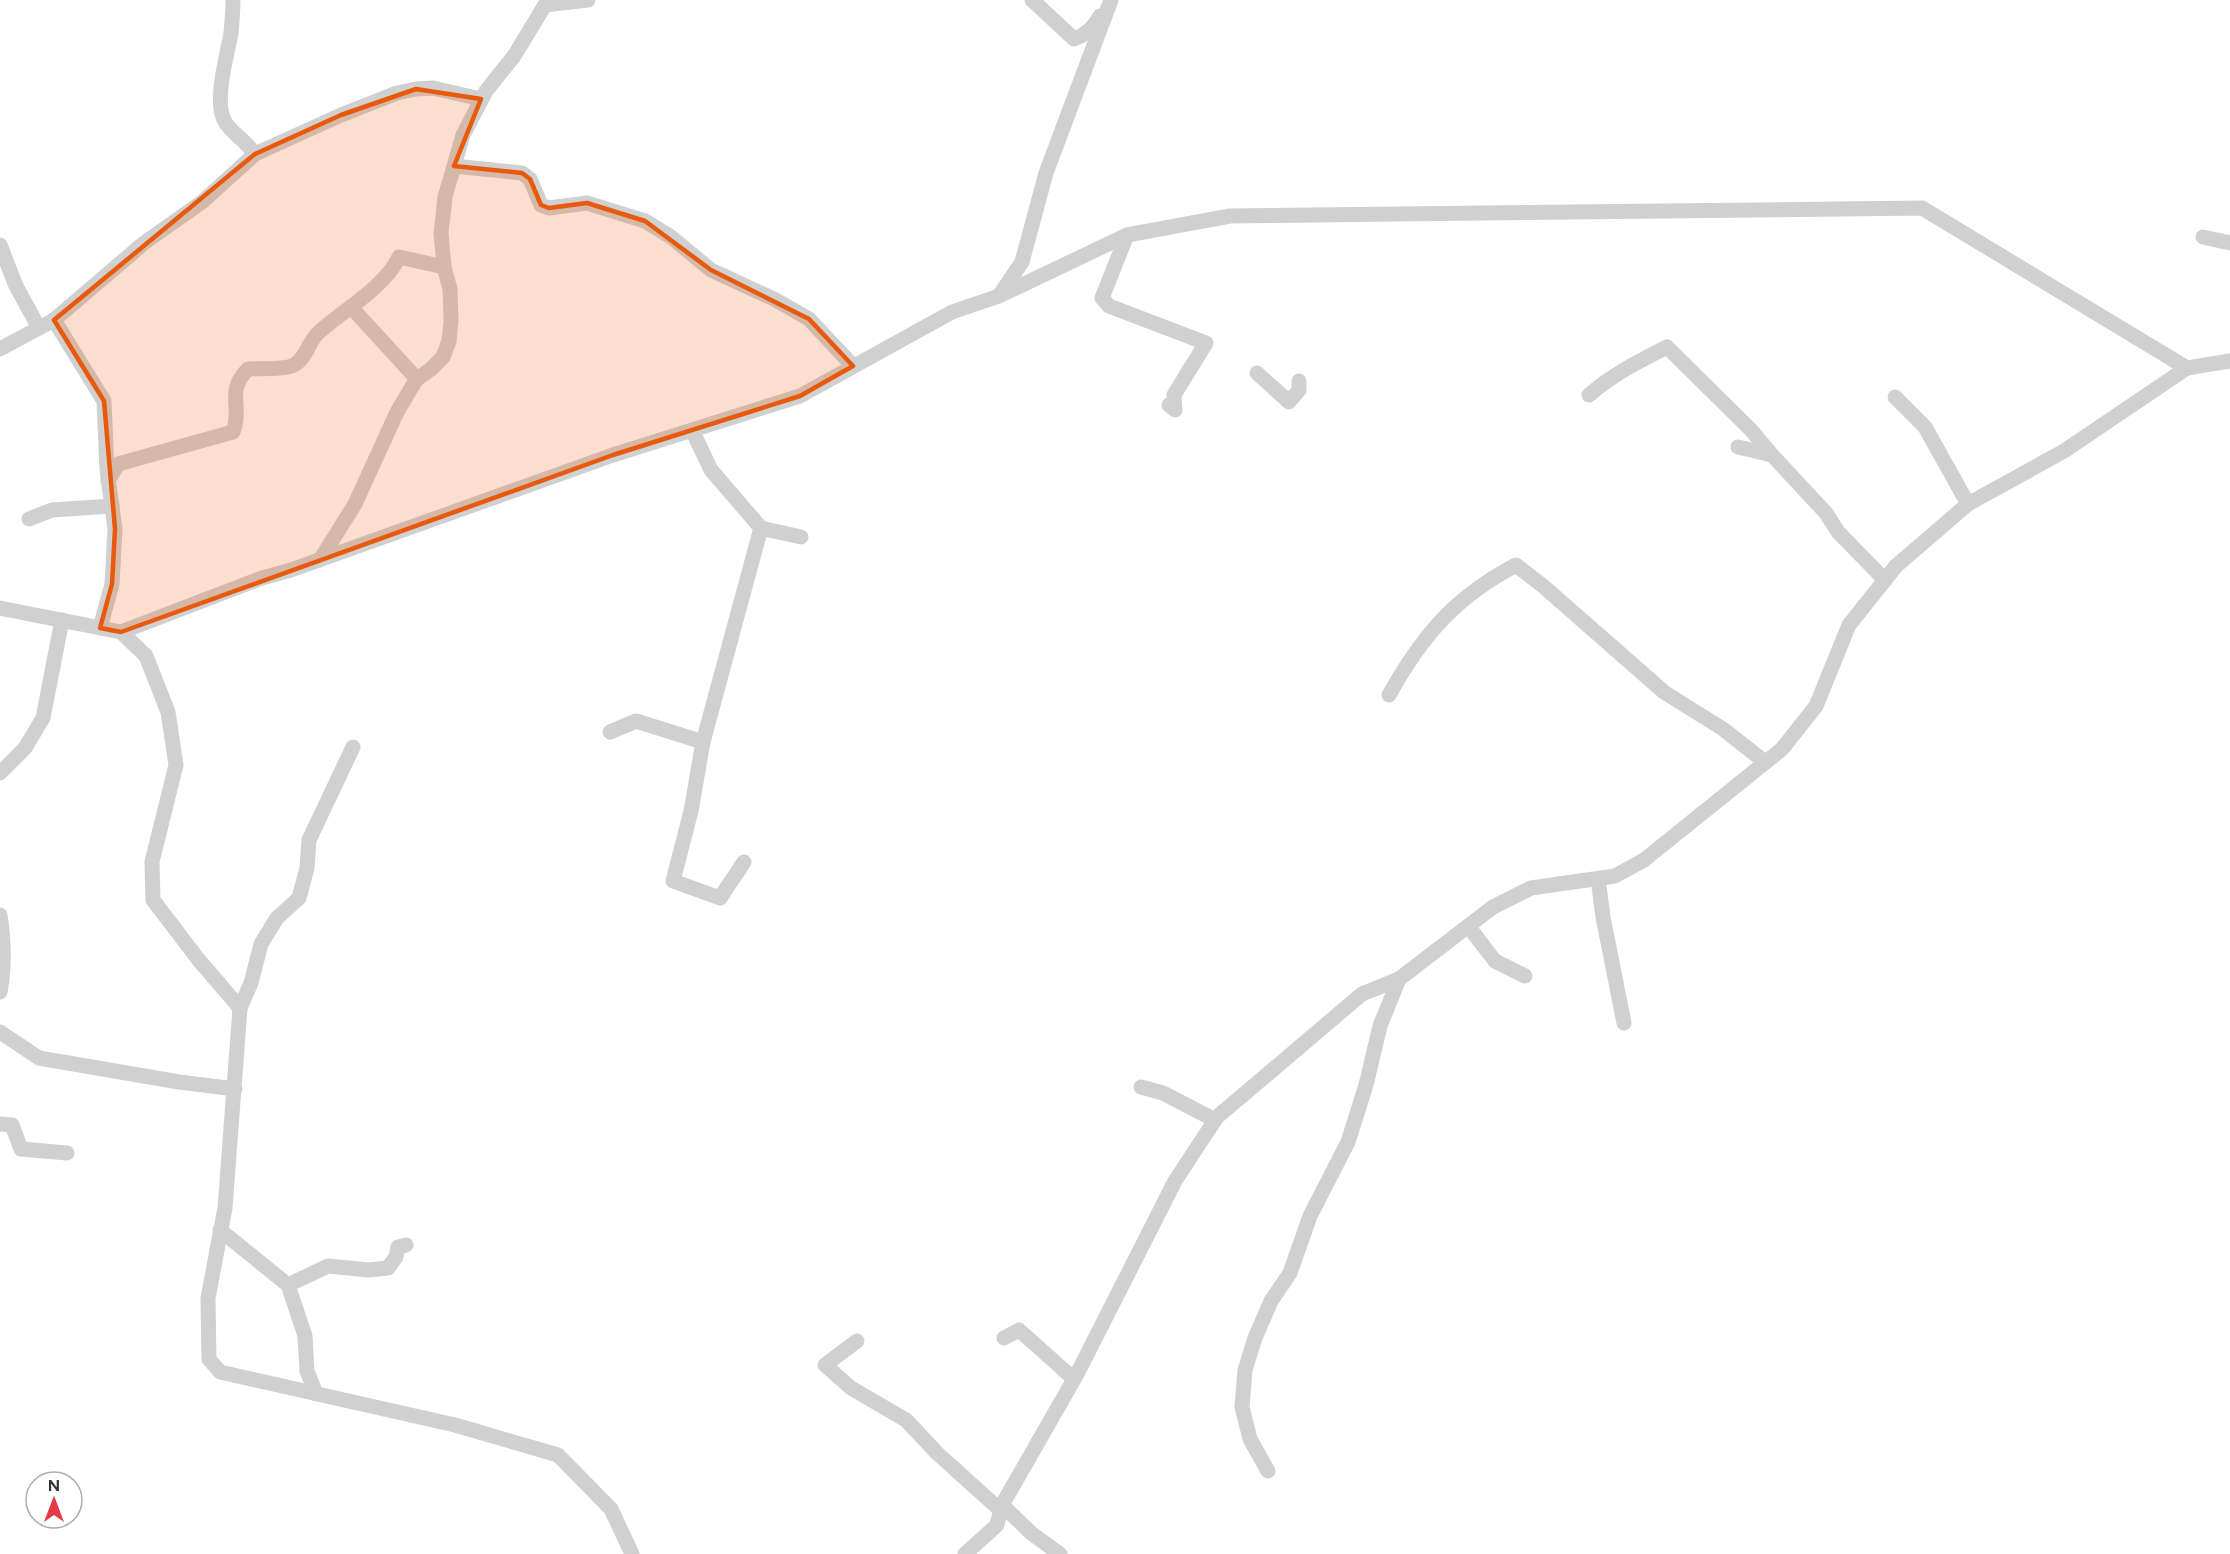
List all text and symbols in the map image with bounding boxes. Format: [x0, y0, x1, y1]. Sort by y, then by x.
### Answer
north arrow [24, 1470, 84, 1530]
text: N [48, 1476, 60, 1495]

